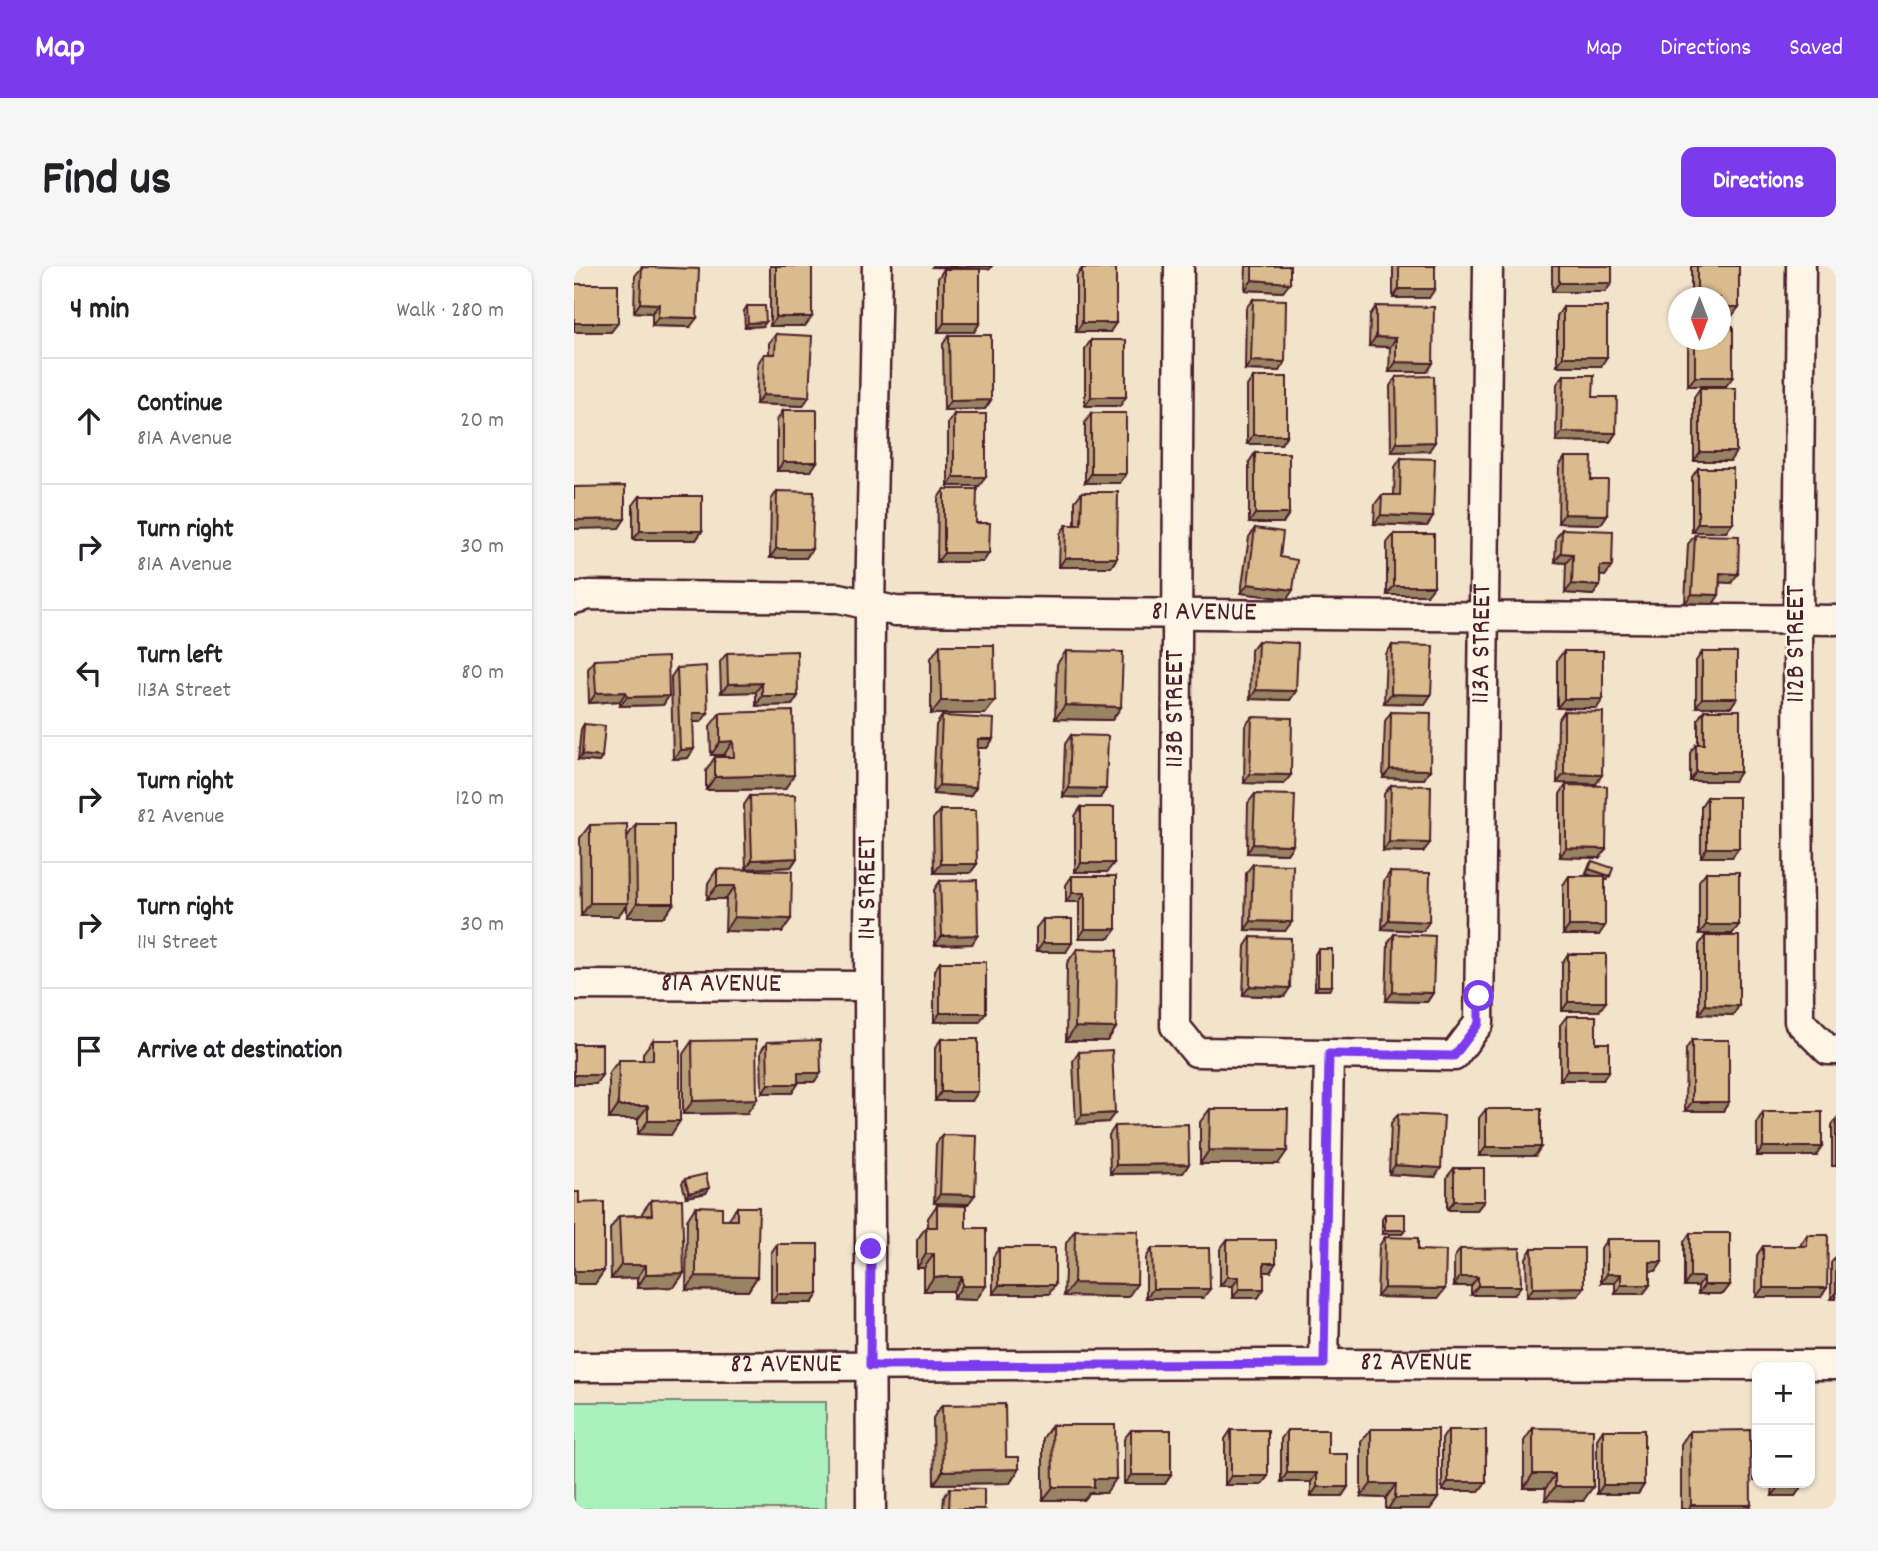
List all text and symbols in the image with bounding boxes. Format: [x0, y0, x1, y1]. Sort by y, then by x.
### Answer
text: Map [35, 26, 85, 73]
text: Map [1586, 32, 1622, 66]
text: Directions [1660, 32, 1751, 66]
text: Saved [1789, 32, 1843, 66]
text: Find us [42, 147, 171, 217]
button: Directions [1681, 147, 1836, 217]
north arrow [1668, 287, 1731, 350]
text: 4 min [70, 290, 129, 333]
text: Walk · 280 m [396, 295, 504, 328]
text: Continue [137, 386, 222, 423]
icon: ahead [70, 402, 108, 440]
text: 20 m [460, 405, 504, 438]
text: 81A Avenue [137, 423, 232, 456]
text: Turn right [137, 512, 234, 549]
icon: right [70, 528, 108, 566]
text: 30 m [460, 531, 504, 564]
text: 81A Avenue [137, 549, 232, 582]
street label: 113A STREET [1463, 584, 1504, 704]
street label: 112B STREET [1778, 585, 1818, 703]
street label: 81 AVENUE [1151, 593, 1257, 634]
text: Turn left [137, 638, 223, 675]
street label: 113B STREET [1157, 650, 1197, 768]
icon: left [70, 654, 108, 692]
text: 80 m [461, 657, 504, 690]
text: 113A Street [137, 675, 231, 708]
text: Turn right [137, 764, 234, 801]
icon: right [70, 780, 108, 818]
text: 120 m [455, 783, 504, 816]
text: 82 Avenue [137, 801, 224, 834]
street label: 114 STREET [849, 836, 889, 940]
text: Turn right [137, 890, 234, 927]
icon: right [70, 906, 108, 944]
text: 30 m [460, 909, 504, 942]
text: 114 Street [137, 927, 218, 960]
street label: 81A AVENUE [661, 965, 782, 1006]
route start [1463, 980, 1494, 1011]
icon: arrive [70, 1032, 108, 1070]
text: Arrive at destination [137, 1033, 342, 1070]
route end [855, 1233, 886, 1264]
street label: 82 AVENUE [1360, 1344, 1472, 1384]
street label: 82 AVENUE [730, 1346, 842, 1386]
map controls [1752, 1362, 1815, 1488]
button: + [1752, 1362, 1815, 1425]
button: − [1752, 1425, 1815, 1488]

